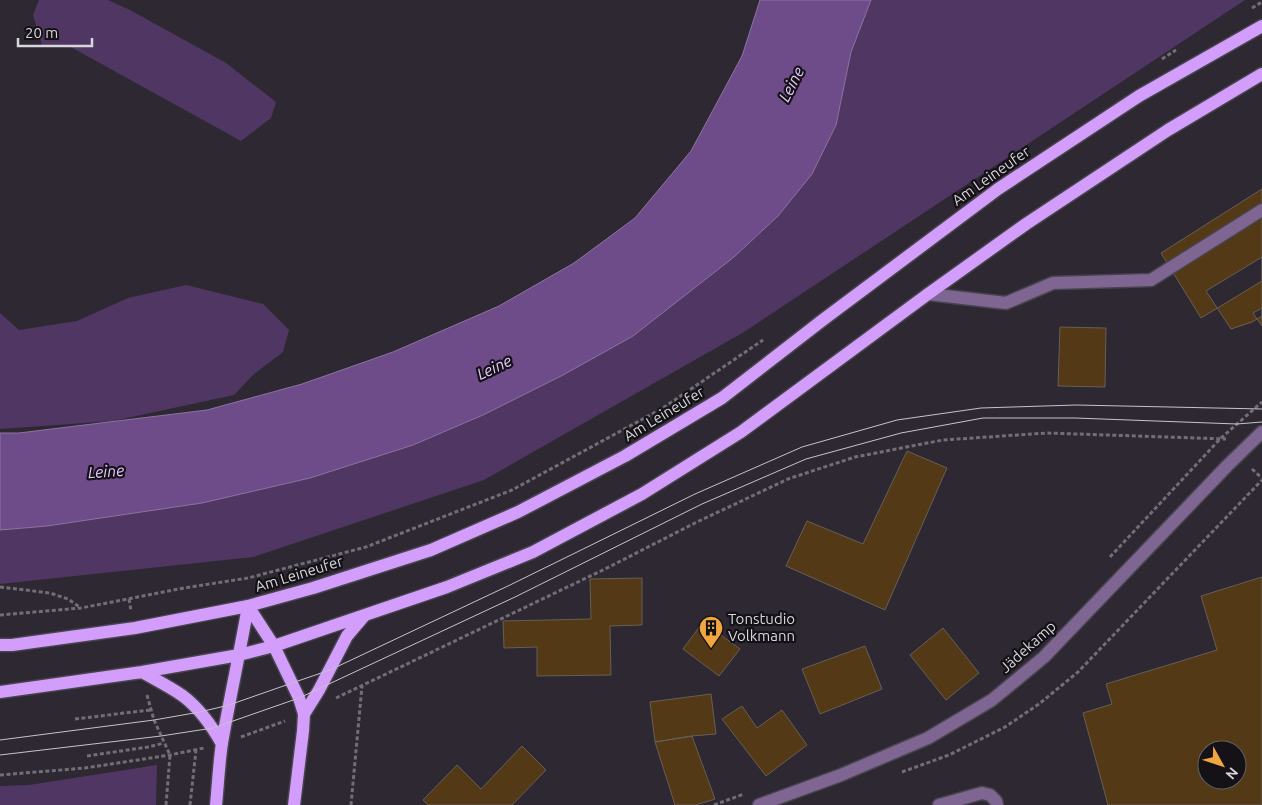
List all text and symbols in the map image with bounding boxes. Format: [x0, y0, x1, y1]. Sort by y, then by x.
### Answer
scale bar [18, 15, 91, 47]
text: 20 m [25, 24, 58, 41]
water label: Leine [775, 64, 807, 104]
street label: Am Leineufer [949, 142, 1033, 209]
water label: Leine [474, 351, 514, 383]
street label: Am Leineufer [620, 383, 707, 444]
water label: Leine [87, 461, 125, 481]
street label: Am Leineufer [253, 552, 345, 595]
place label: Tonstudio Volkmann [728, 610, 795, 644]
building icon: Tonstudio Volkmann [698, 615, 724, 649]
street label: Jädekamp [996, 617, 1059, 676]
north arrow [1197, 740, 1247, 790]
text: N [1222, 764, 1241, 783]

